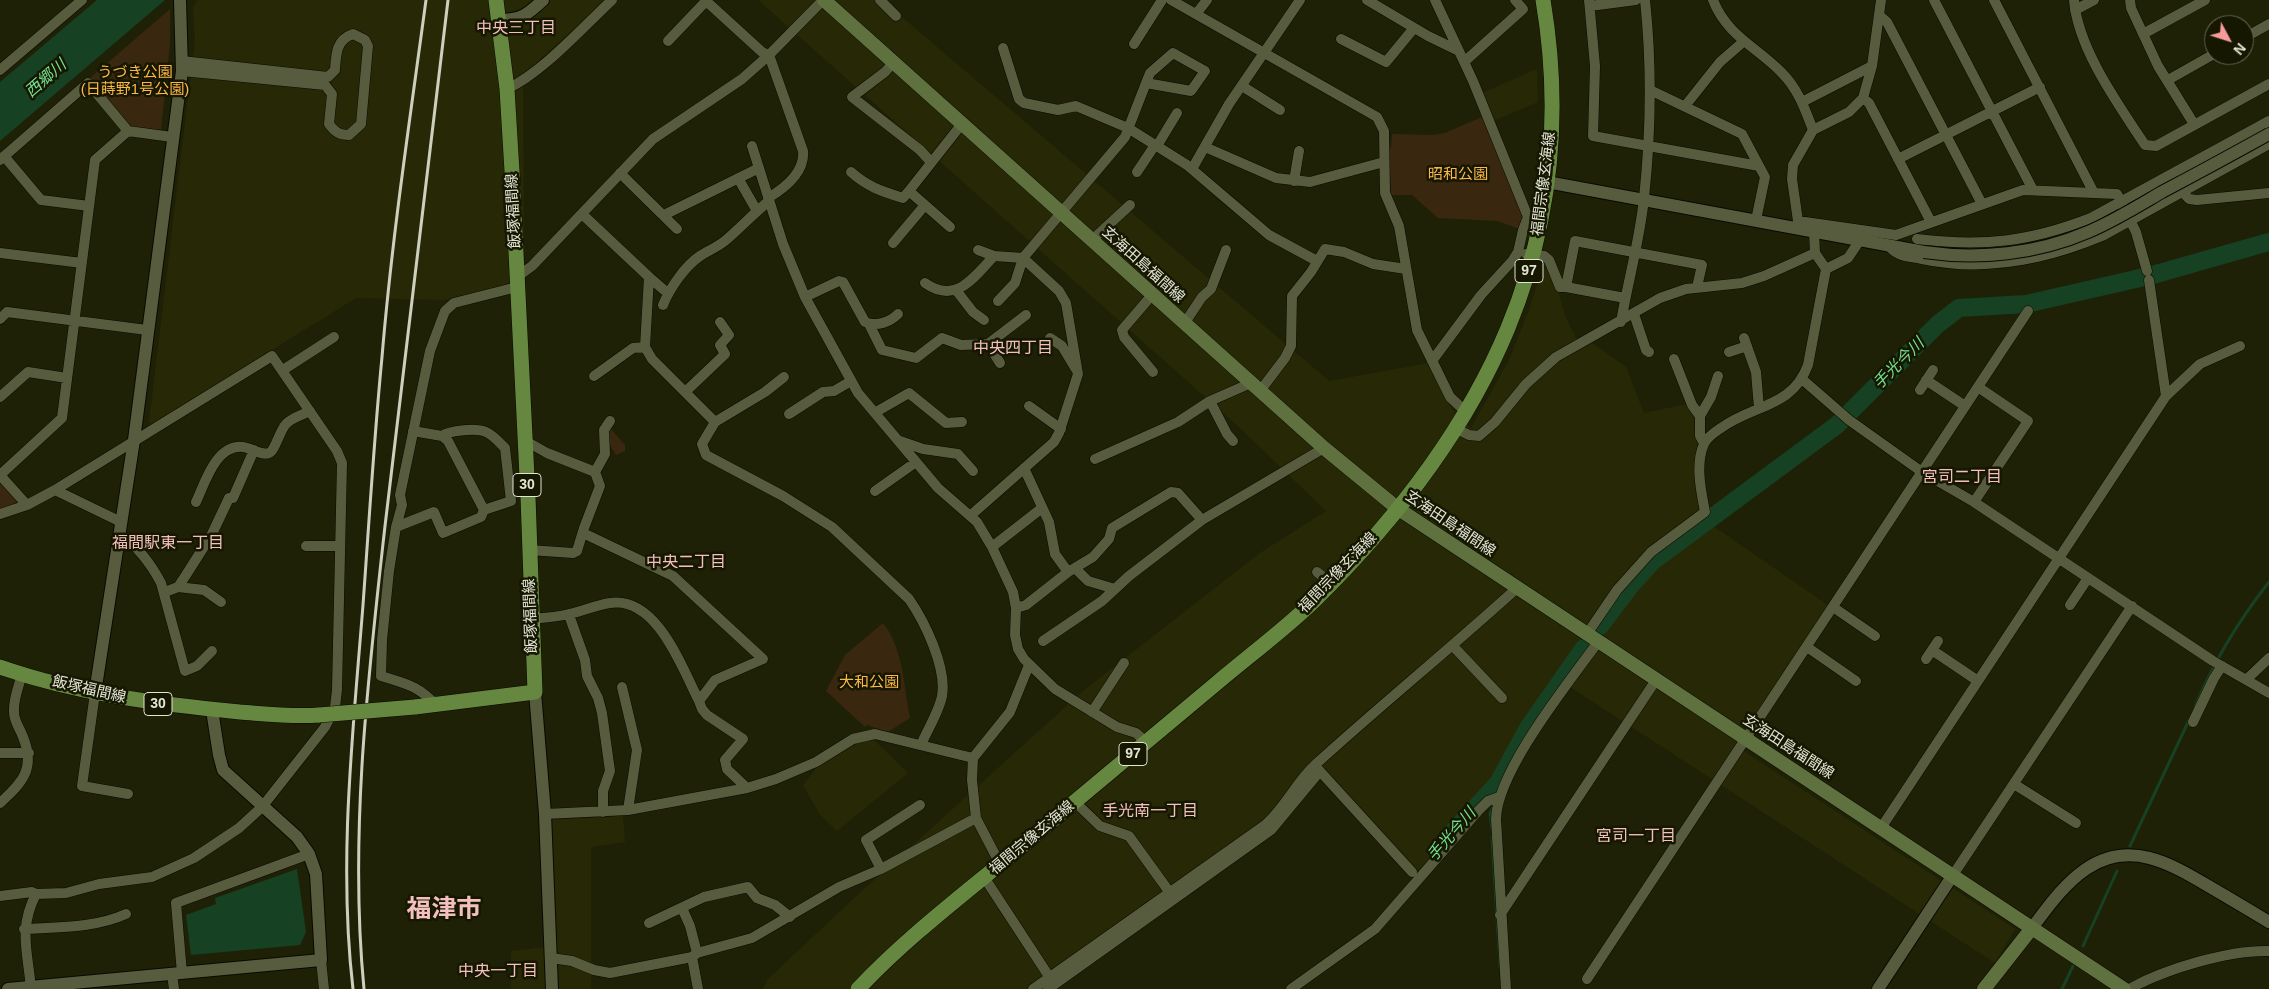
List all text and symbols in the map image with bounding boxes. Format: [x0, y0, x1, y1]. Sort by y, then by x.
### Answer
north arrow [2204, 15, 2254, 65]
district label: 中央三丁目 [476, 19, 556, 39]
text: N [2230, 40, 2249, 58]
water label: 西郷川 [22, 56, 70, 102]
park label: うづき公園 (日蒔野1号公園) [81, 64, 189, 99]
street label: 福間宗像玄海線 [1529, 131, 1559, 237]
park label: 昭和公園 [1428, 166, 1488, 184]
street label: 飯塚福間線 [503, 173, 525, 249]
street label: 玄海田島福間線 [1098, 223, 1188, 307]
road number: 97 [1515, 260, 1543, 282]
water label: 手光今川 [1870, 335, 1928, 393]
district label: 中央四丁目 [973, 339, 1053, 359]
district label: 宮司二丁目 [1922, 468, 2002, 488]
road number: 30 [513, 474, 541, 496]
street label: 玄海田島福間線 [1401, 487, 1499, 561]
street label: 福間宗像玄海線 [1295, 529, 1381, 617]
district label: 福間駅東一丁目 [112, 534, 224, 554]
district label: 中央二丁目 [646, 553, 726, 573]
street label: 飯塚福間線 [521, 578, 541, 654]
street label: 飯塚福間線 [50, 673, 128, 707]
park label: 大和公園 [839, 674, 899, 692]
road number: 30 [144, 692, 172, 716]
street label: 玄海田島福間線 [1739, 711, 1837, 783]
road number: 97 [1119, 742, 1147, 766]
street label: 福間宗像玄海線 [986, 797, 1078, 879]
district label: 手光南一丁目 [1102, 802, 1198, 822]
water label: 手光今川 [1424, 805, 1480, 865]
district label: 宮司一丁目 [1596, 827, 1676, 847]
district label: 福津市 [407, 895, 481, 925]
district label: 中央一丁目 [458, 962, 538, 982]

